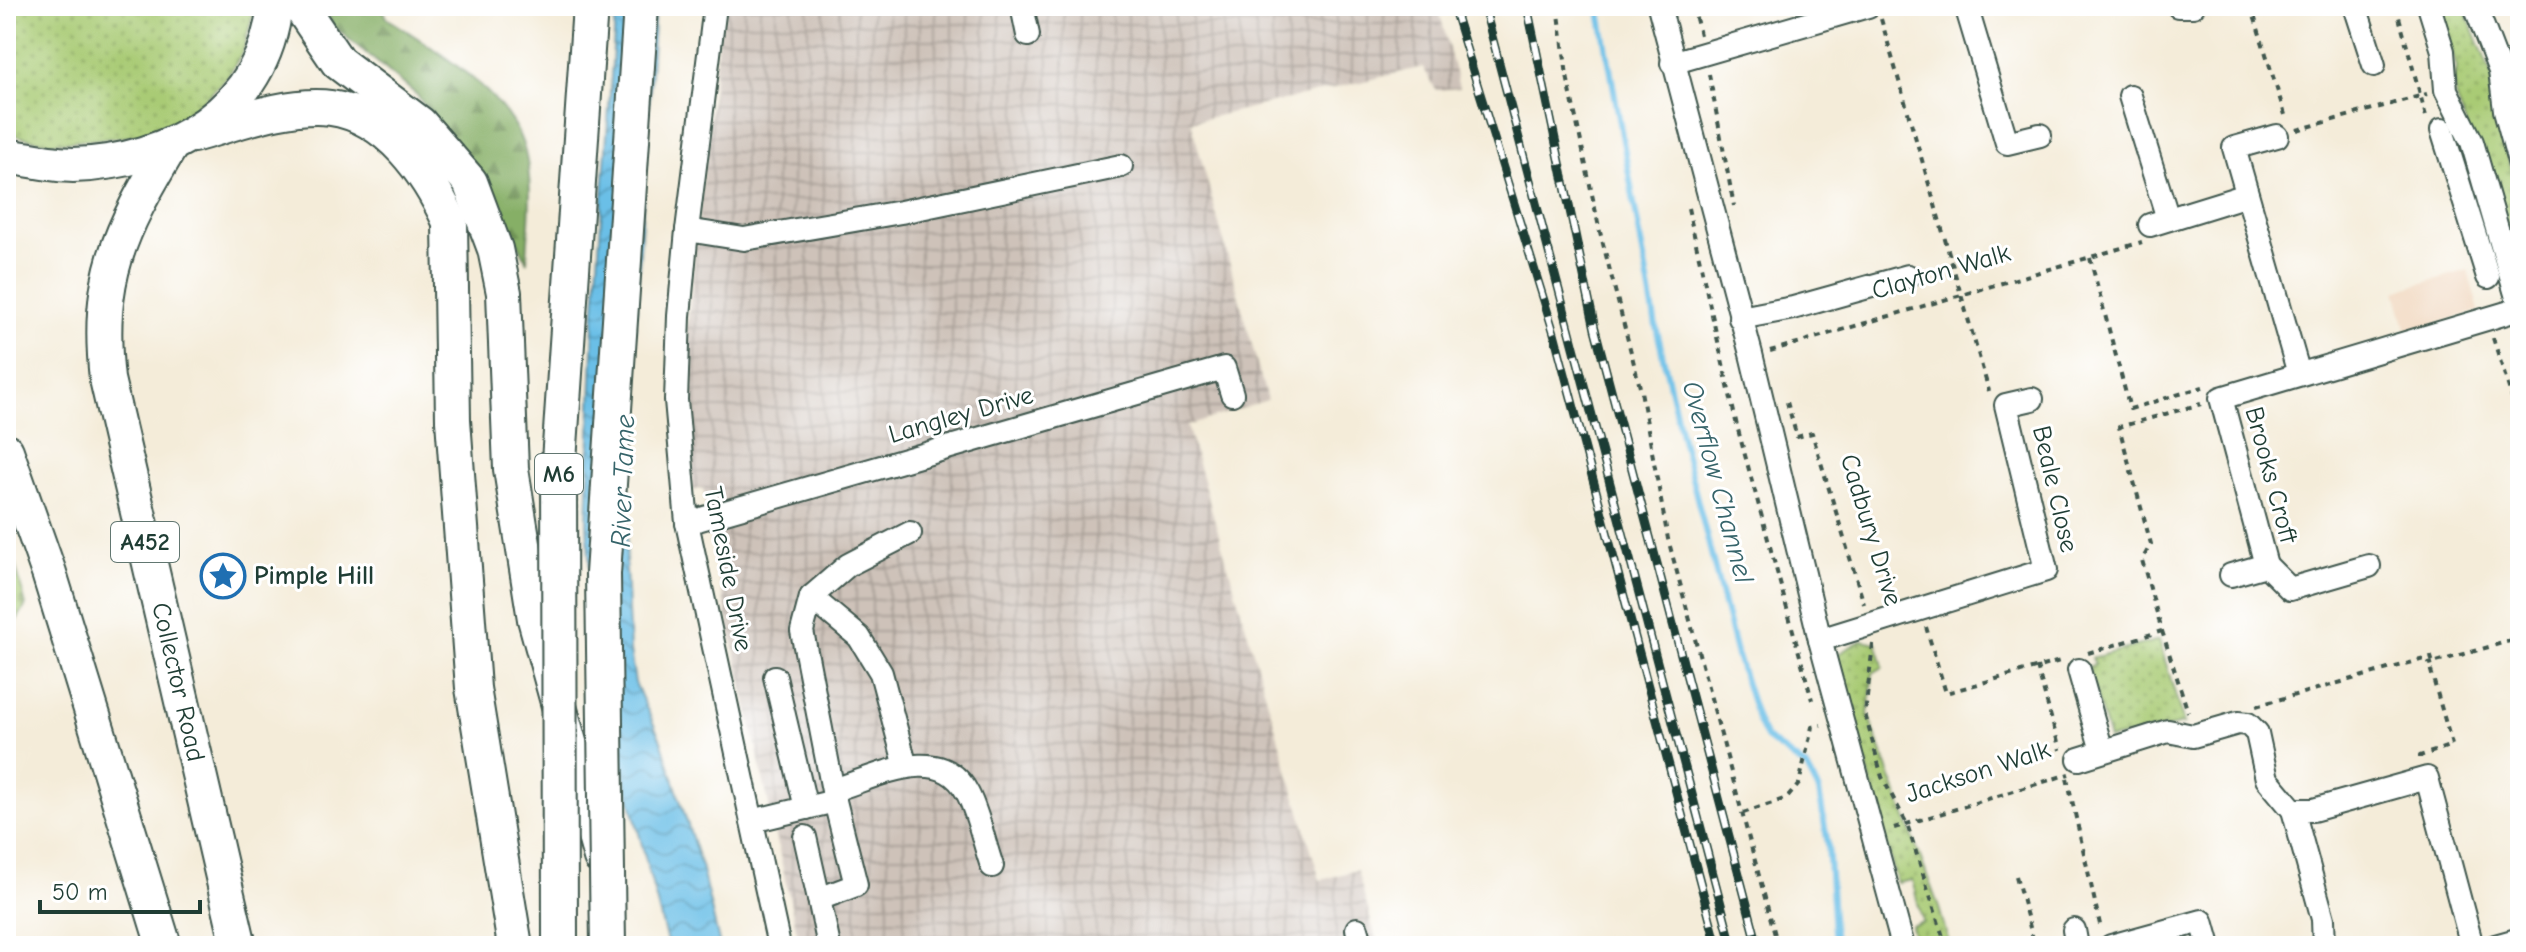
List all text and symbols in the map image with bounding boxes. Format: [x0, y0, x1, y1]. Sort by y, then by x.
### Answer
street label: Clayton Walk [1868, 238, 2014, 306]
water label: Overflow Channel [1676, 378, 1761, 587]
street label: Langley Drive [885, 380, 1037, 450]
street label: Brooks Croft [2238, 404, 2304, 548]
water label: River Tame [605, 414, 641, 548]
street label: Beale Close [2026, 423, 2084, 555]
street label: Cadbury Drive [1834, 451, 1908, 609]
road number: M6 [535, 454, 583, 494]
street label: Tameside Drive [697, 484, 759, 654]
road number: A452 [111, 522, 179, 562]
place icon: Pimple Hill [199, 552, 247, 600]
place label: Pimple Hill [254, 561, 374, 591]
street label: Collector Road [145, 600, 211, 764]
street label: Jackson Walk [1902, 734, 2055, 810]
scale bar [40, 864, 200, 914]
text: 50 m [52, 878, 108, 906]

